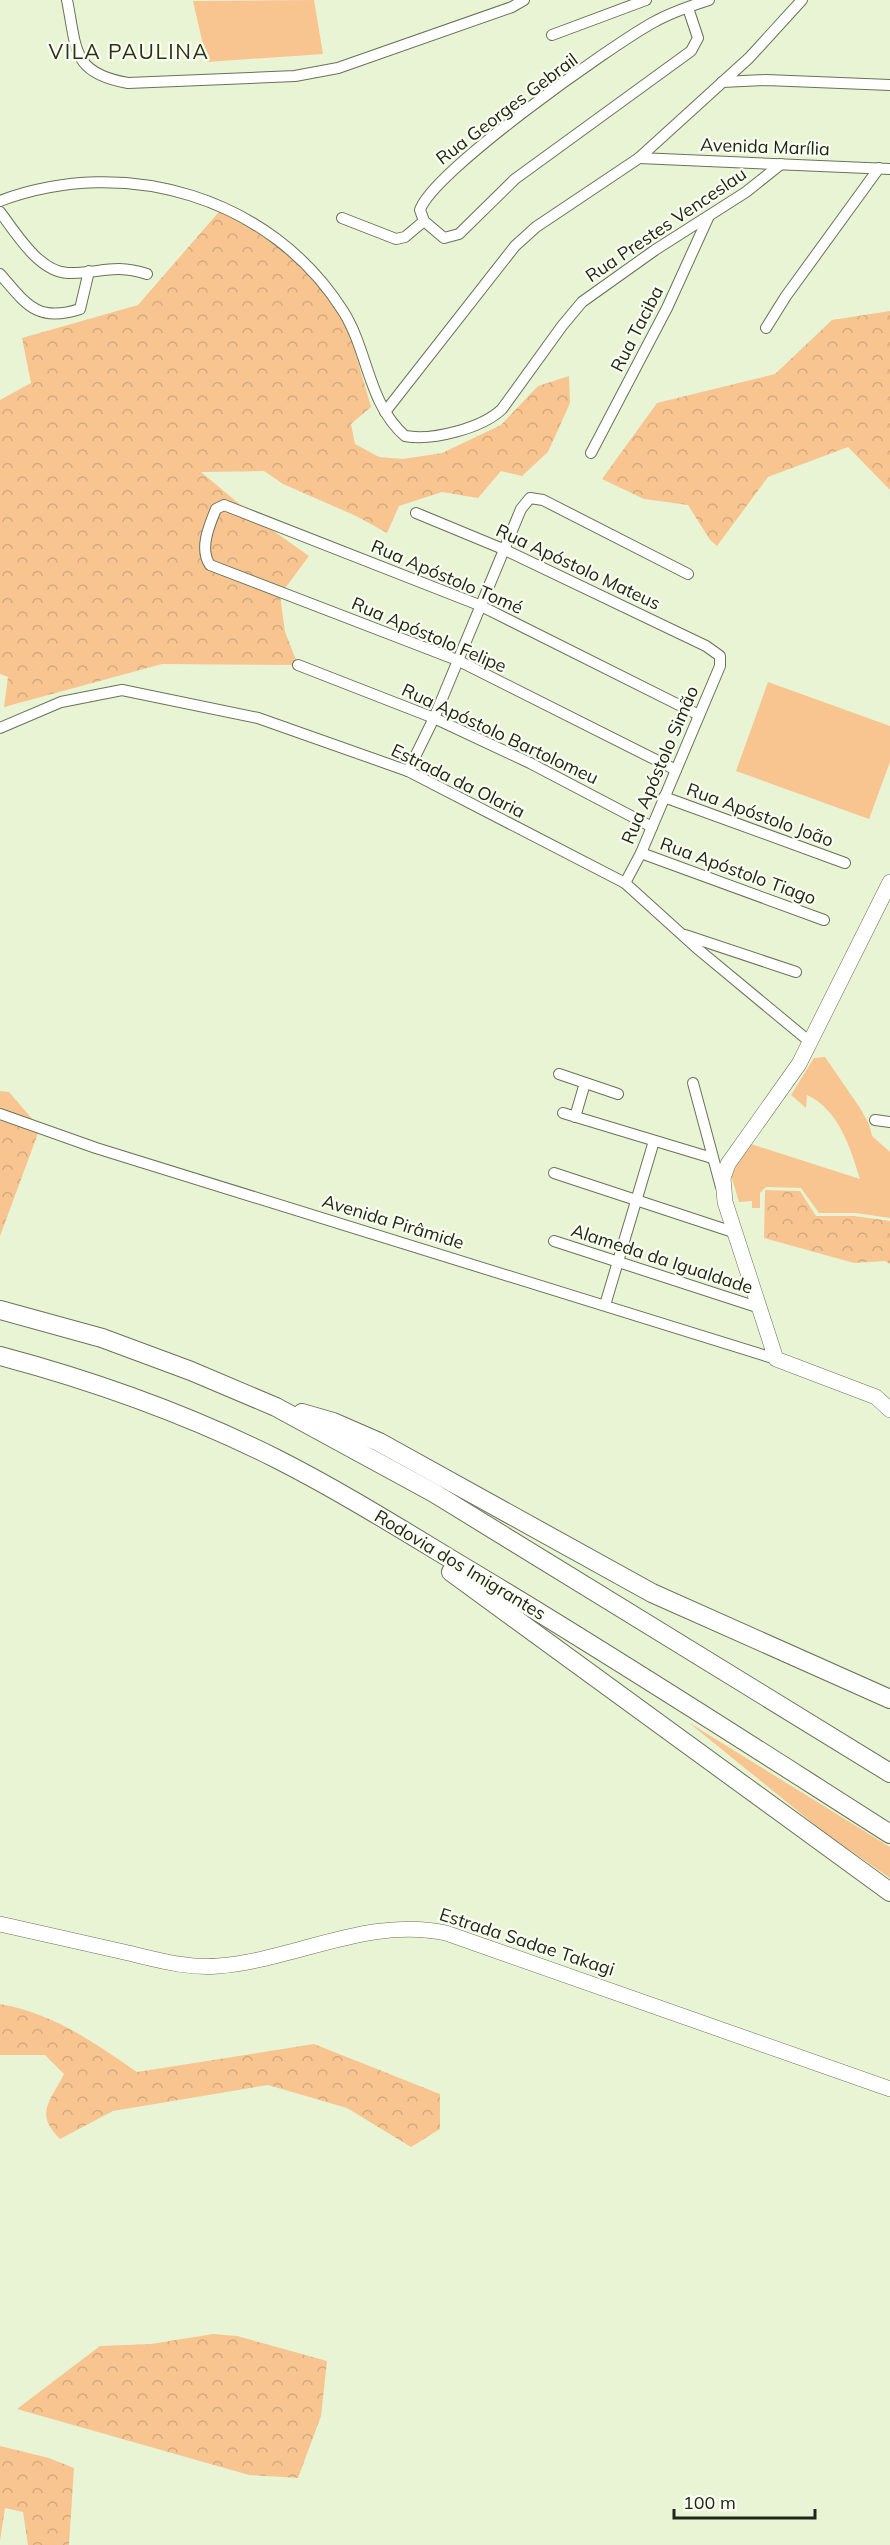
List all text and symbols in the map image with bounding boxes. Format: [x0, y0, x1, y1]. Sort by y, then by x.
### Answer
district label: VILA PAULINA [49, 38, 209, 64]
street label: Rua Georges Gebrail [431, 48, 582, 169]
street label: Avenida Marília [700, 133, 830, 160]
street label: Rua Prestes Venceslau [581, 162, 751, 287]
street label: Rua Taciba [605, 282, 668, 376]
street label: Rua Apóstolo Mateus [492, 518, 664, 615]
street label: Rua Apóstolo Tomé [368, 534, 527, 619]
street label: Rua Apóstolo Felipe [348, 592, 510, 678]
street label: Rua Apóstolo Bartolomeu [398, 678, 602, 789]
street label: Rua Apóstolo Simão [616, 682, 703, 847]
street label: Estrada da Olaria [388, 738, 529, 823]
street label: Rua Apóstolo João [684, 777, 837, 852]
street label: Rua Apóstolo Tiago [657, 832, 819, 909]
street label: Avenida Pirâmide [319, 1189, 467, 1254]
street label: Alameda da Igualdade [568, 1218, 756, 1299]
street label: Rodovia dos Imigrantes [370, 1504, 550, 1625]
street label: Estrada Sadae Takagi [437, 1902, 618, 1981]
scale bar [674, 2482, 815, 2520]
text: 100 m [683, 2491, 736, 2514]

